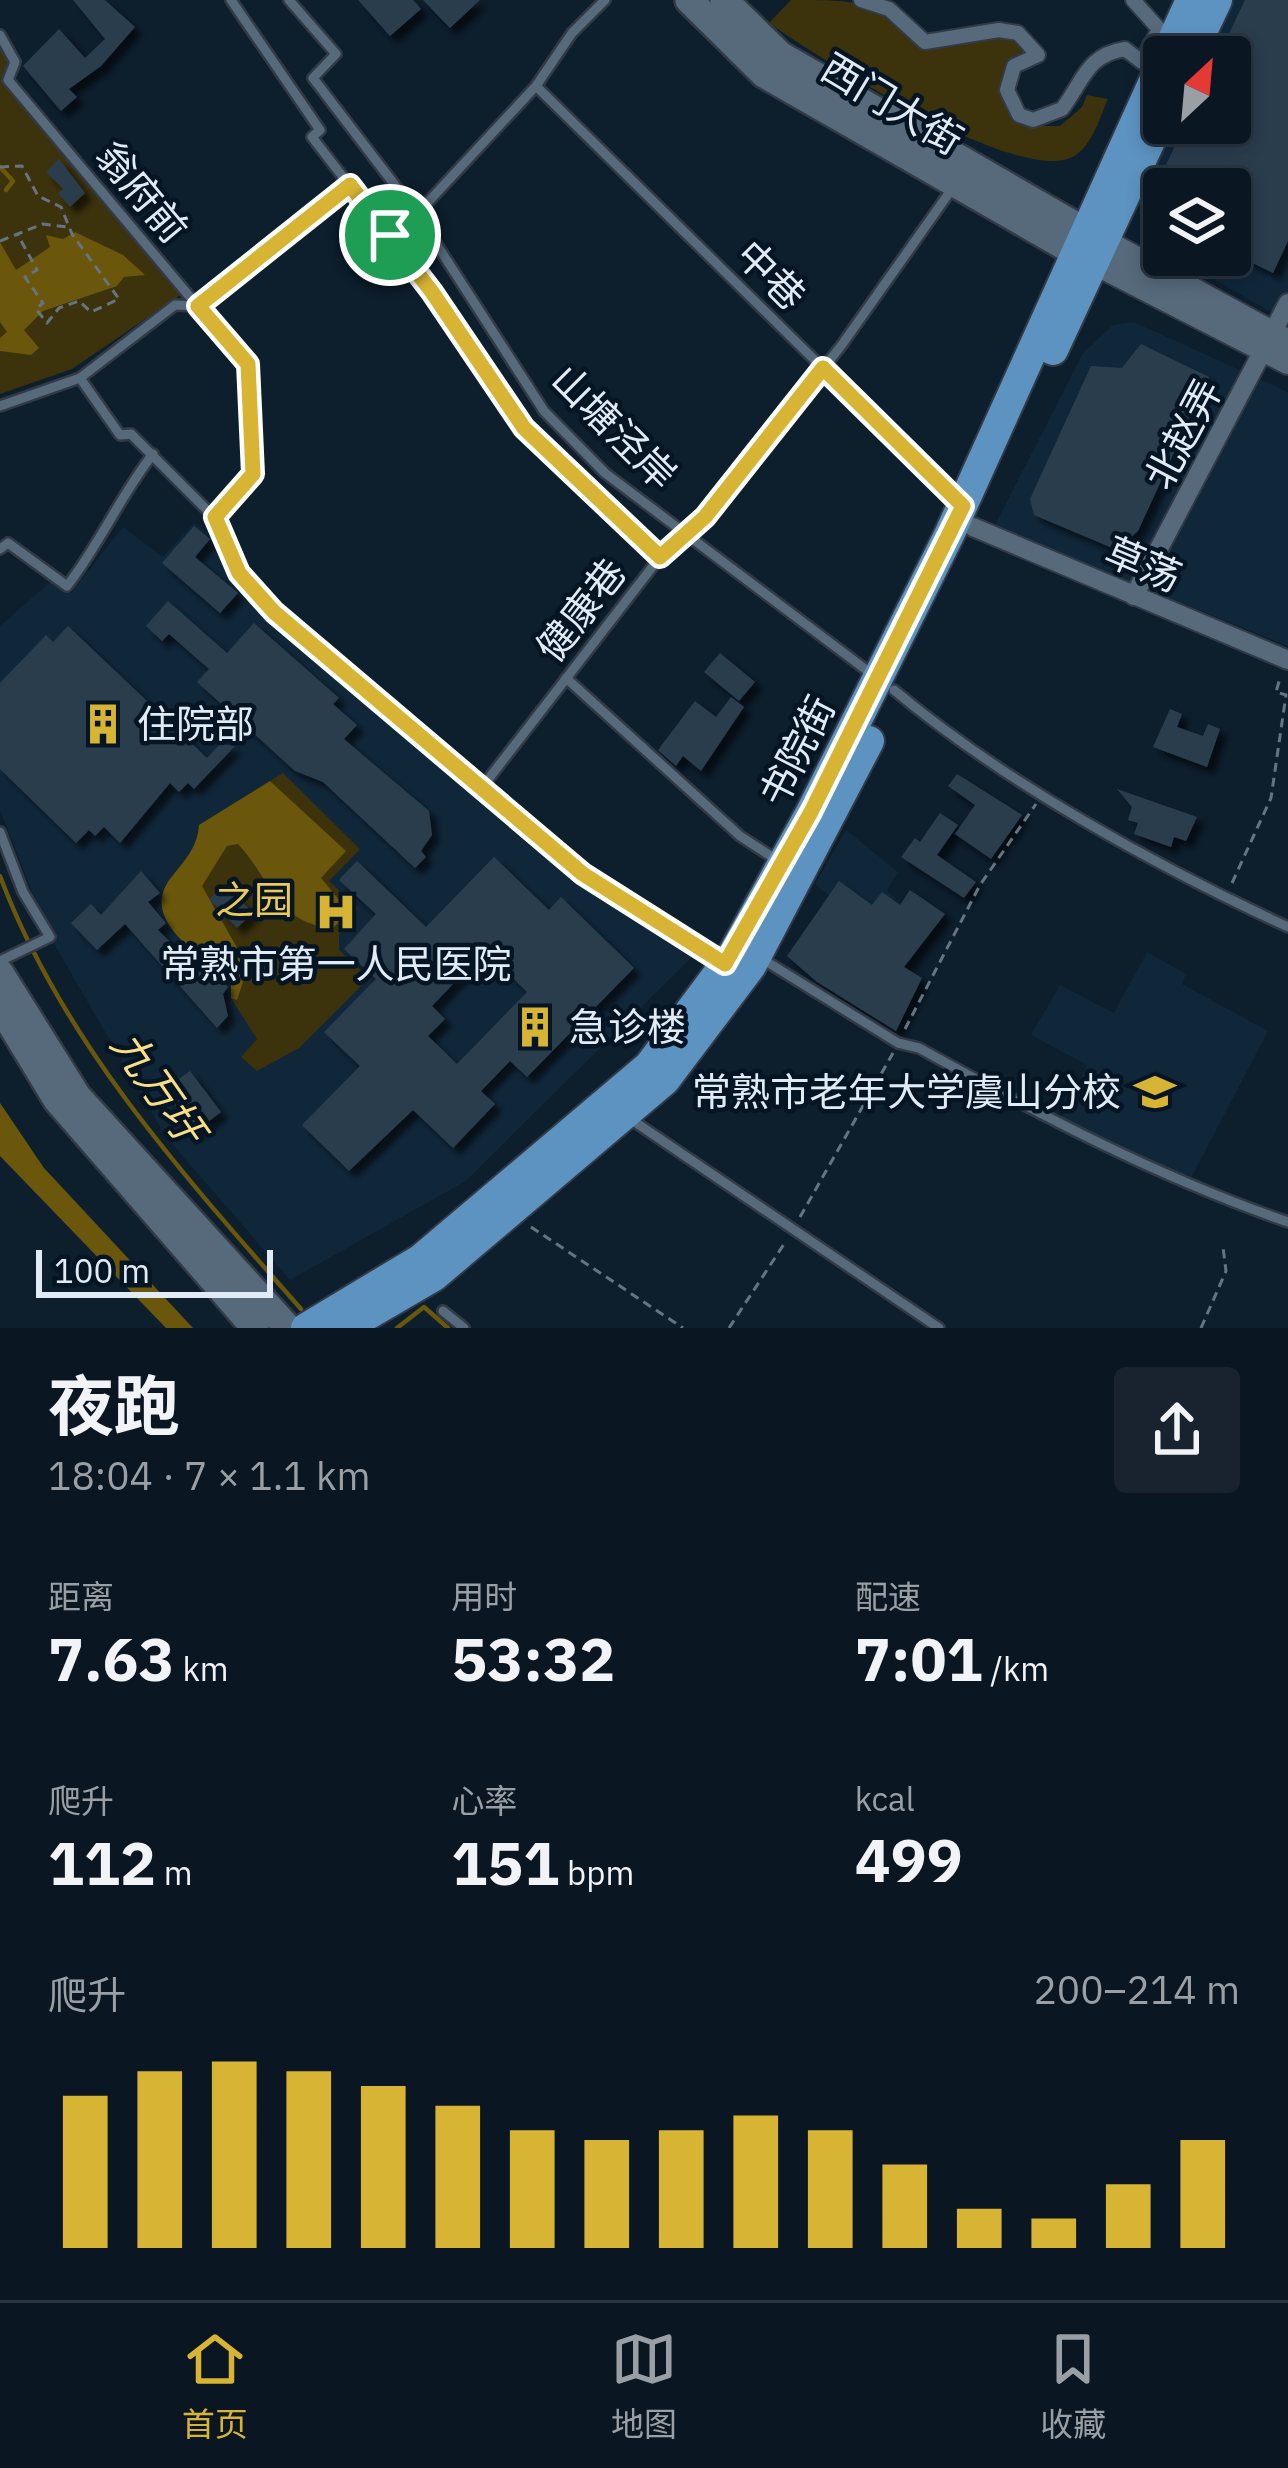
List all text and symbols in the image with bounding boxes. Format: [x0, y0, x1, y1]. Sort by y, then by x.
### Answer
north arrow [1143, 36, 1251, 144]
map controls [1143, 36, 1251, 276]
street label: 西门大街 [812, 42, 972, 166]
street label: 翁府前 [85, 130, 200, 253]
button: layers [1143, 168, 1251, 276]
pin [339, 184, 441, 286]
icon: arrive [357, 202, 423, 268]
street label: 中巷 [726, 229, 817, 320]
street label: 山塘泾岸 [541, 353, 688, 500]
street label: 北赵弄 [1133, 370, 1233, 497]
street label: 草荡 [1097, 525, 1189, 602]
street label: 健康巷 [524, 548, 637, 671]
street label: 书院街 [747, 687, 846, 814]
place label: 住院部 [137, 698, 254, 749]
building icon: 住院部 [80, 701, 126, 747]
park label: 之园 [215, 874, 293, 925]
hospital icon: 常熟市第一人民医院 [313, 889, 359, 935]
place label: 常熟市第一人民医院 [160, 938, 512, 989]
place label: 急诊楼 [569, 1001, 686, 1052]
building icon: 急诊楼 [512, 1004, 558, 1050]
water label: 九万圩 [100, 1019, 221, 1159]
place label: 常熟市老年大学虞山分校 [692, 1066, 1121, 1117]
school or university icon: 常熟市老年大学虞山分校 [1132, 1069, 1178, 1115]
scale bar [36, 1244, 273, 1297]
text: 100 m [54, 1249, 150, 1292]
text: 夜跑 [48, 1362, 180, 1448]
button: share [1114, 1367, 1240, 1493]
text: 18:04 · 7 × 1.1 km [48, 1450, 371, 1501]
text: 距离 [48, 1575, 114, 1618]
text: 用时 [451, 1575, 517, 1618]
text: 配速 [855, 1575, 921, 1618]
text: 7.63 [48, 1619, 175, 1698]
text: 53:32 [451, 1619, 615, 1698]
text: 7:01 [855, 1619, 982, 1698]
text: km [175, 1647, 229, 1690]
text: /km [982, 1647, 1049, 1690]
text: kcal [855, 1777, 915, 1820]
text: 爬升 [48, 1779, 114, 1822]
text: 心率 [451, 1779, 517, 1822]
text: 499 [855, 1820, 963, 1899]
text: 112 [48, 1823, 156, 1902]
text: 151 [451, 1823, 559, 1902]
text: m [156, 1851, 193, 1894]
text: bpm [559, 1851, 634, 1894]
text: 200–214 m [1033, 1964, 1240, 2015]
text: 爬升 [48, 1969, 126, 2020]
tab: 首页 [182, 2326, 248, 2446]
tab: 地图 [611, 2326, 677, 2446]
tab: 收藏 [1040, 2326, 1106, 2446]

